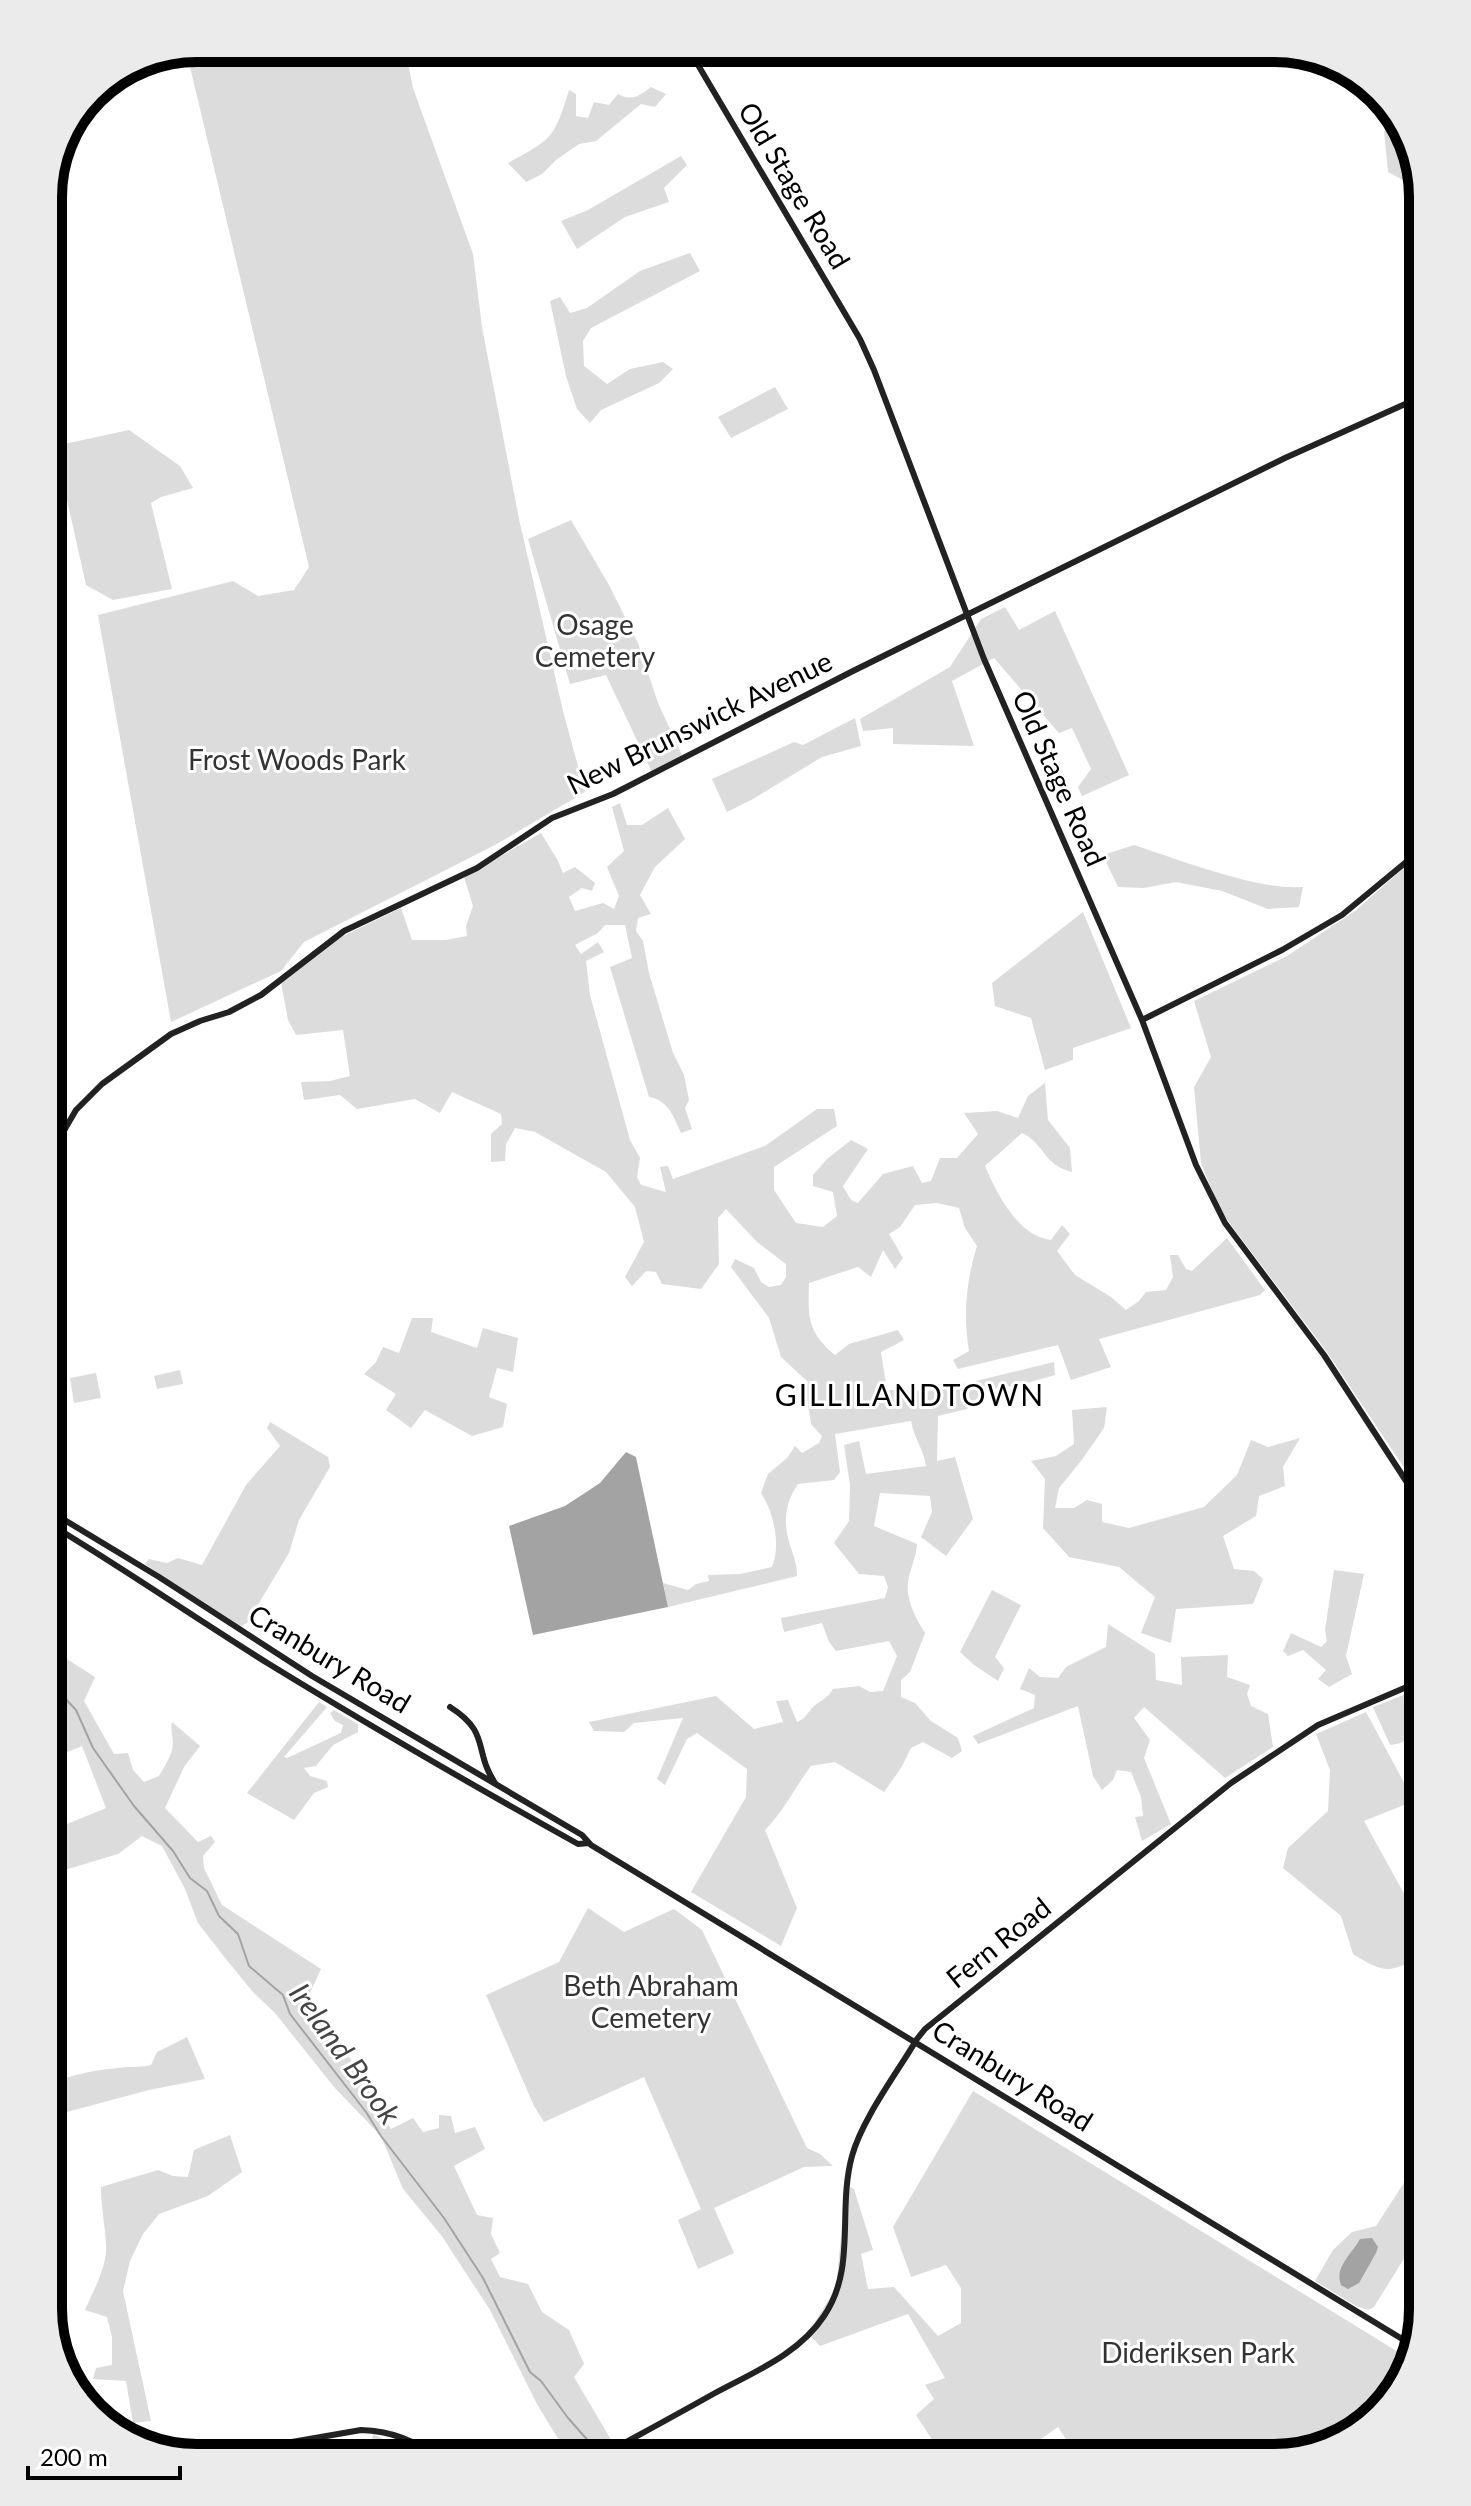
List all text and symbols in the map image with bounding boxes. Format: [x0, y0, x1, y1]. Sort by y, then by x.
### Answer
street label: Old Stage Road [732, 95, 858, 275]
park label: Osage Cemetery [535, 607, 656, 673]
street label: New Brunswick Avenue [561, 643, 837, 801]
street label: Old Stage Road [1006, 685, 1114, 871]
park label: Frost Woods Park [188, 742, 407, 776]
district label: GILLILANDTOWN [775, 1376, 1045, 1412]
street label: Cranbury Road [243, 1596, 417, 1720]
street label: Fern Road [939, 1890, 1057, 1994]
park label: Beth Abraham Cemetery [563, 1968, 739, 2034]
water label: Ireland Brook [283, 1975, 410, 2131]
street label: Cranbury Road [927, 2012, 1099, 2138]
park label: Dideriksen Park [1101, 2335, 1296, 2369]
scale bar [28, 2430, 180, 2480]
text: 200 m [40, 2442, 108, 2471]

